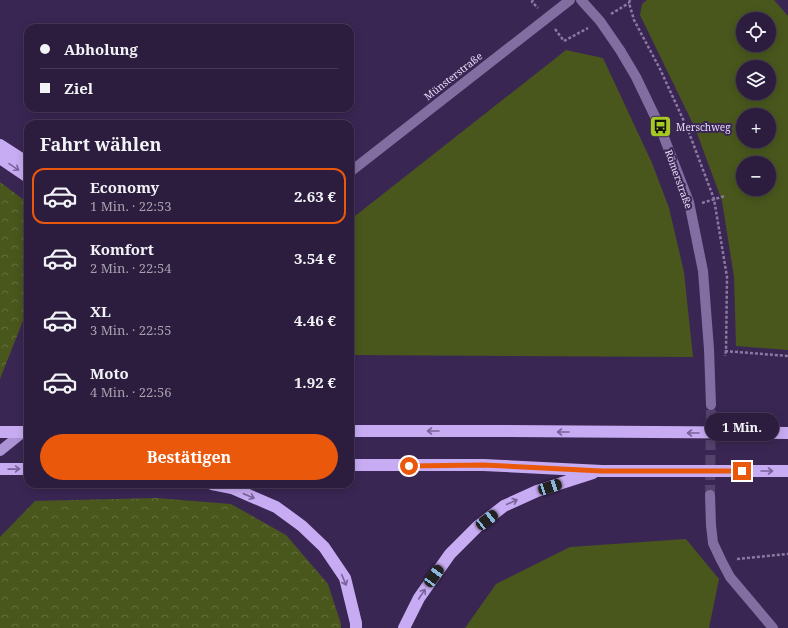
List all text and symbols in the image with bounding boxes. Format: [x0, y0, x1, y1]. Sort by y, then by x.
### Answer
map controls [736, 12, 776, 196]
button: locate [736, 12, 776, 52]
text: Abholung [64, 39, 138, 59]
street label: Münsterstraße [421, 49, 485, 103]
button: layers [736, 60, 776, 100]
text: Ziel [64, 78, 93, 98]
button: + [736, 108, 776, 148]
bus stop icon: Merschweg [647, 114, 673, 140]
place label: Merschweg [676, 120, 731, 134]
text: Fahrt wählen [40, 132, 162, 156]
street label: Römerstraße [662, 148, 696, 210]
button: − [736, 156, 776, 196]
one-way arrow [8, 164, 20, 172]
text: Economy [90, 177, 159, 197]
icon: car [42, 178, 78, 214]
text: 2.63 € [294, 186, 336, 206]
text: 1 Min. · 22:53 [90, 197, 171, 215]
text: Komfort [90, 239, 154, 259]
icon: car [42, 240, 78, 276]
text: 3.54 € [294, 248, 336, 268]
text: 2 Min. · 22:54 [90, 259, 171, 277]
text: XL [90, 301, 111, 321]
icon: car [42, 302, 78, 338]
text: 4.46 € [294, 310, 336, 330]
text: 3 Min. · 22:55 [90, 321, 171, 339]
text: Moto [90, 363, 129, 383]
icon: car [42, 364, 78, 400]
text: 1.92 € [294, 372, 336, 392]
text: 4 Min. · 22:56 [90, 383, 171, 401]
callout: 1 Min. [705, 413, 779, 441]
text: 1 Min. [722, 418, 762, 436]
one-way arrow [427, 427, 440, 435]
one-way arrow [557, 428, 570, 435]
one-way arrow [687, 429, 700, 437]
button: Bestätigen [40, 434, 338, 480]
route start [400, 457, 418, 475]
route end [733, 462, 751, 480]
one-way arrow [7, 465, 20, 473]
one-way arrow [760, 467, 773, 475]
car [537, 478, 563, 496]
one-way arrow [243, 492, 255, 500]
one-way arrow [506, 498, 518, 505]
car [474, 508, 500, 532]
car [422, 563, 446, 589]
one-way arrow [341, 573, 348, 585]
one-way arrow [418, 588, 426, 599]

